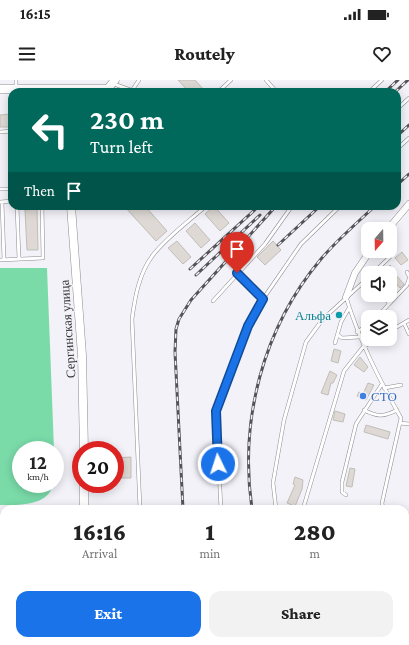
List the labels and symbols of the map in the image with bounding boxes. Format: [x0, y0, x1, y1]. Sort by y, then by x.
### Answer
north arrow [361, 222, 397, 258]
pin [220, 232, 254, 273]
street label: Сергинская улица [57, 279, 78, 379]
place label: Альфа [295, 308, 331, 323]
marker: Альфа [334, 310, 344, 320]
place label: СТО [371, 389, 397, 404]
marker: СТО [358, 391, 368, 401]
speed limit sign: 20 [72, 441, 124, 493]
position arrow [197, 443, 239, 485]

